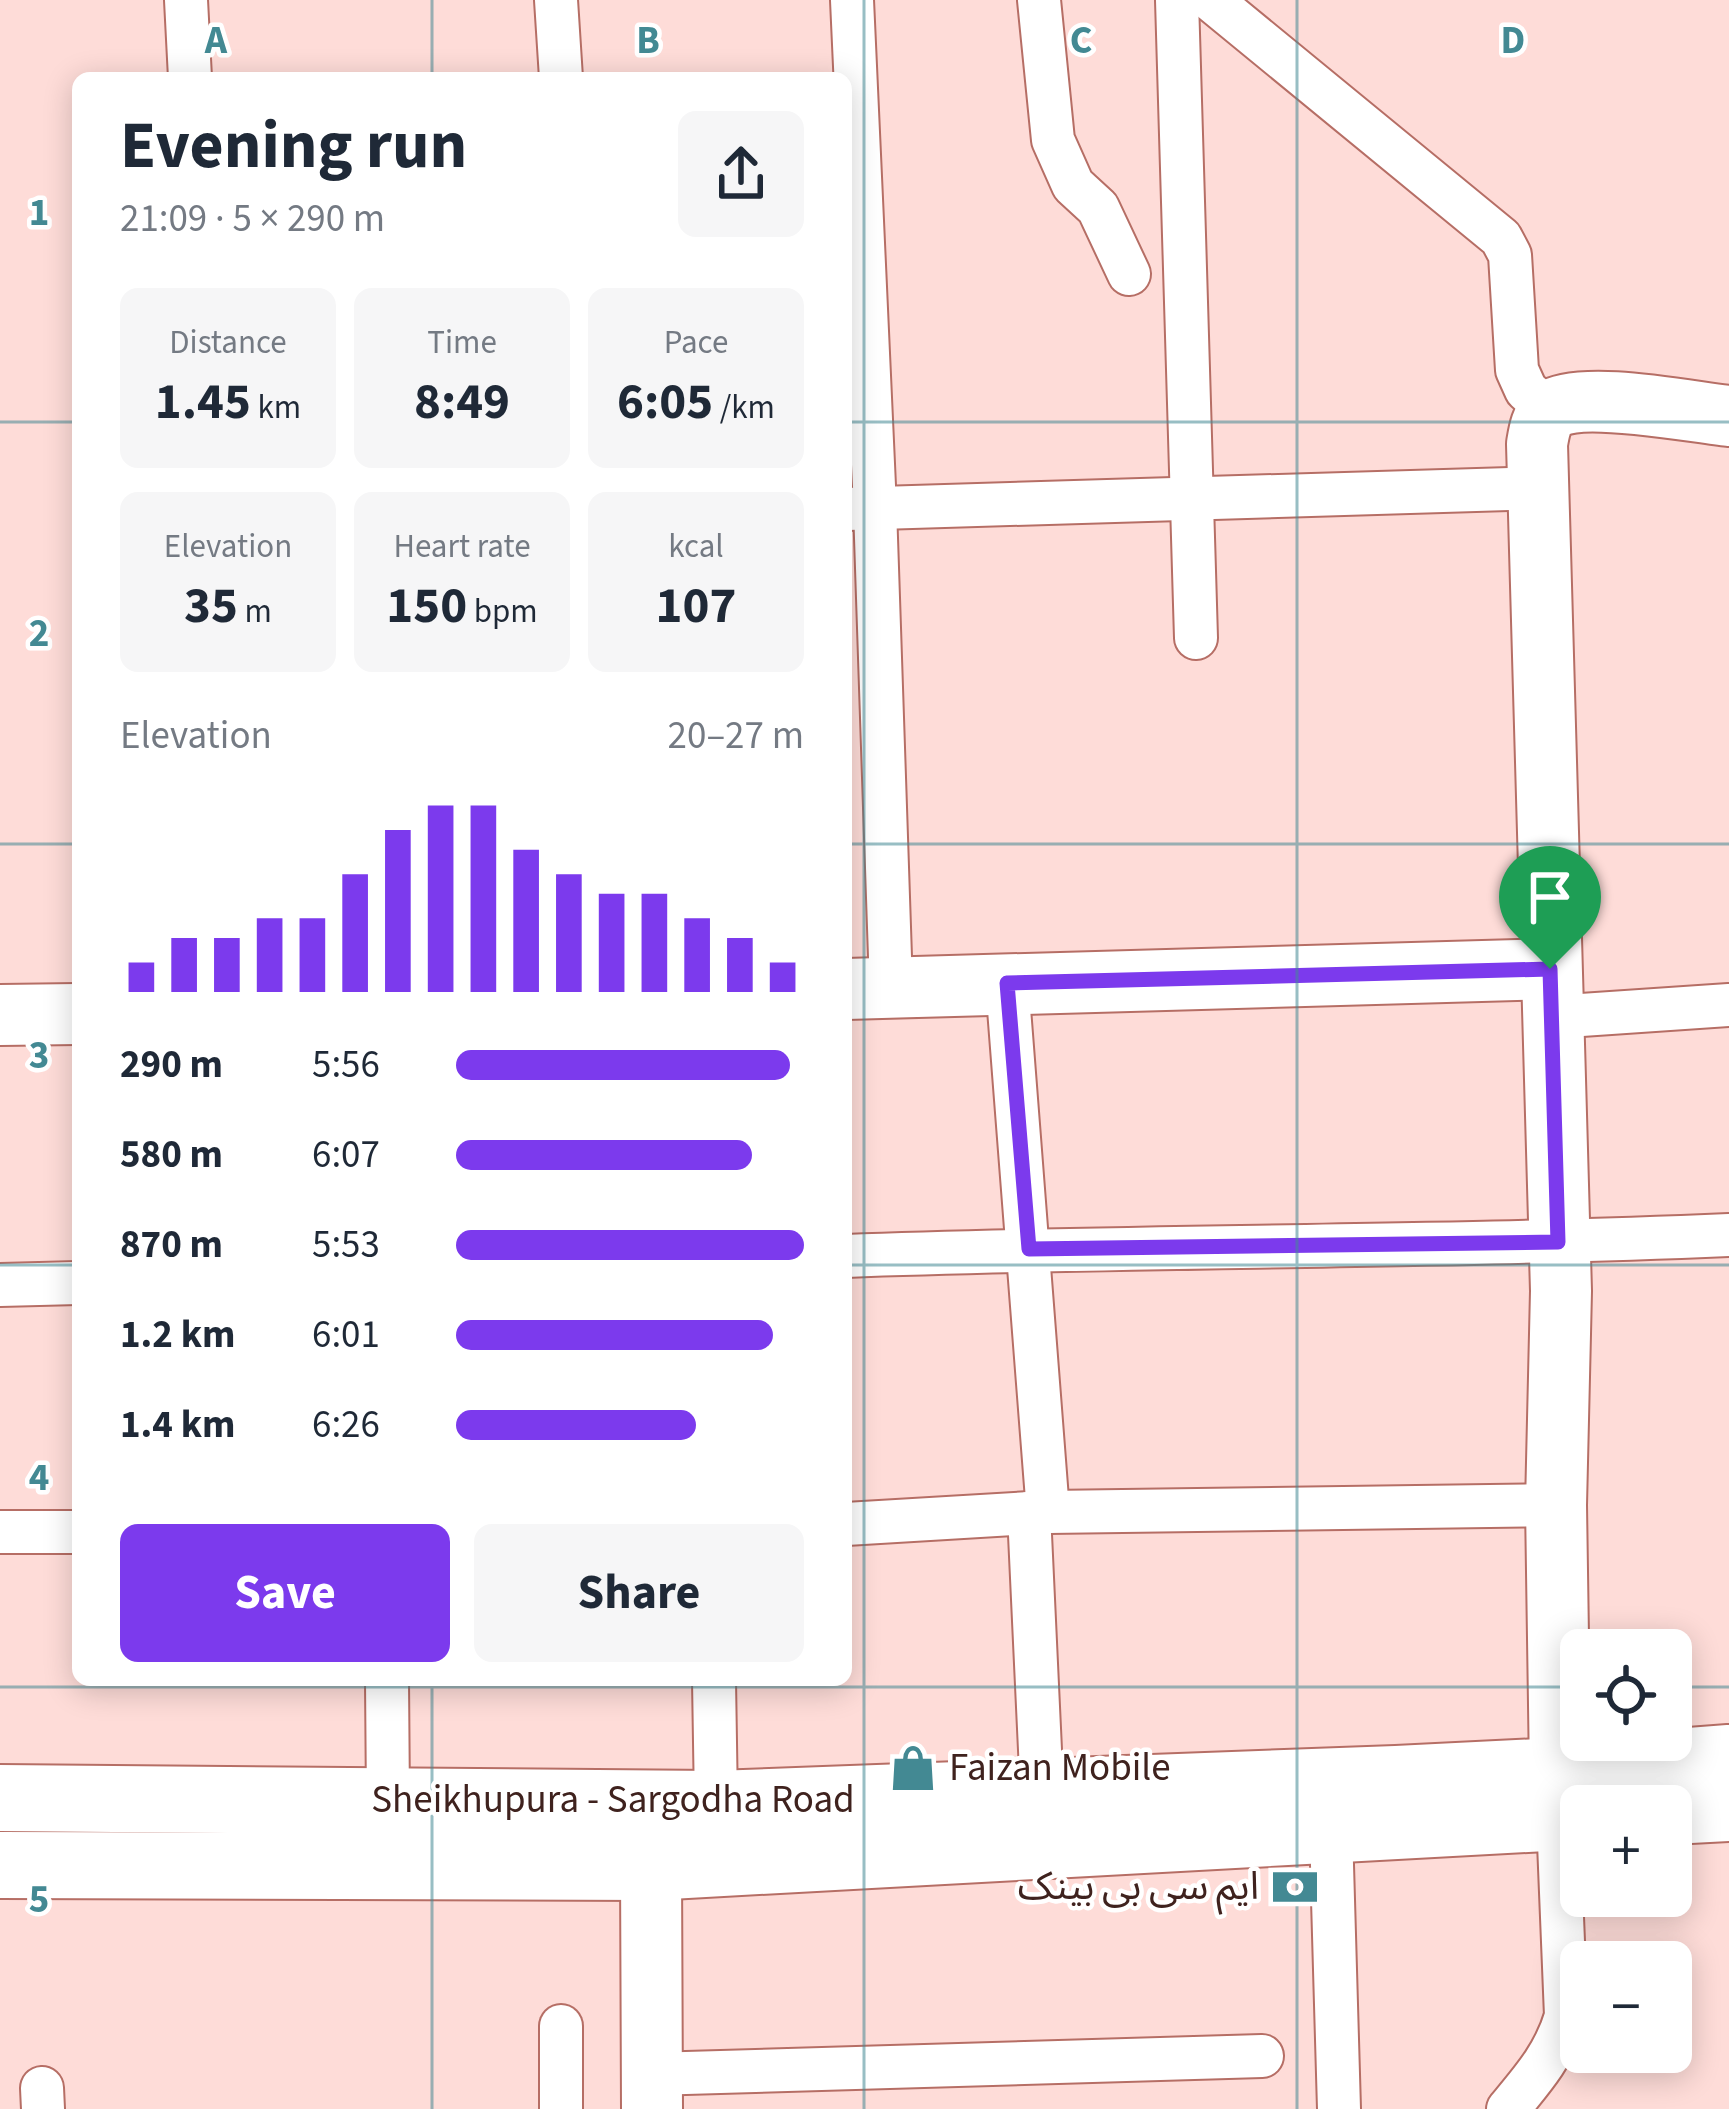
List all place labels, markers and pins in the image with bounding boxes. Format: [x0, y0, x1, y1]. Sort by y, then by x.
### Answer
pin [1499, 846, 1601, 969]
place label: Faizan Mobile [949, 1740, 1171, 1796]
shop icon: Faizan Mobile [888, 1743, 938, 1793]
place label: ایم سی بی بینک [1018, 1859, 1259, 1915]
bank icon: ایم سی بی بینک [1270, 1862, 1320, 1912]

